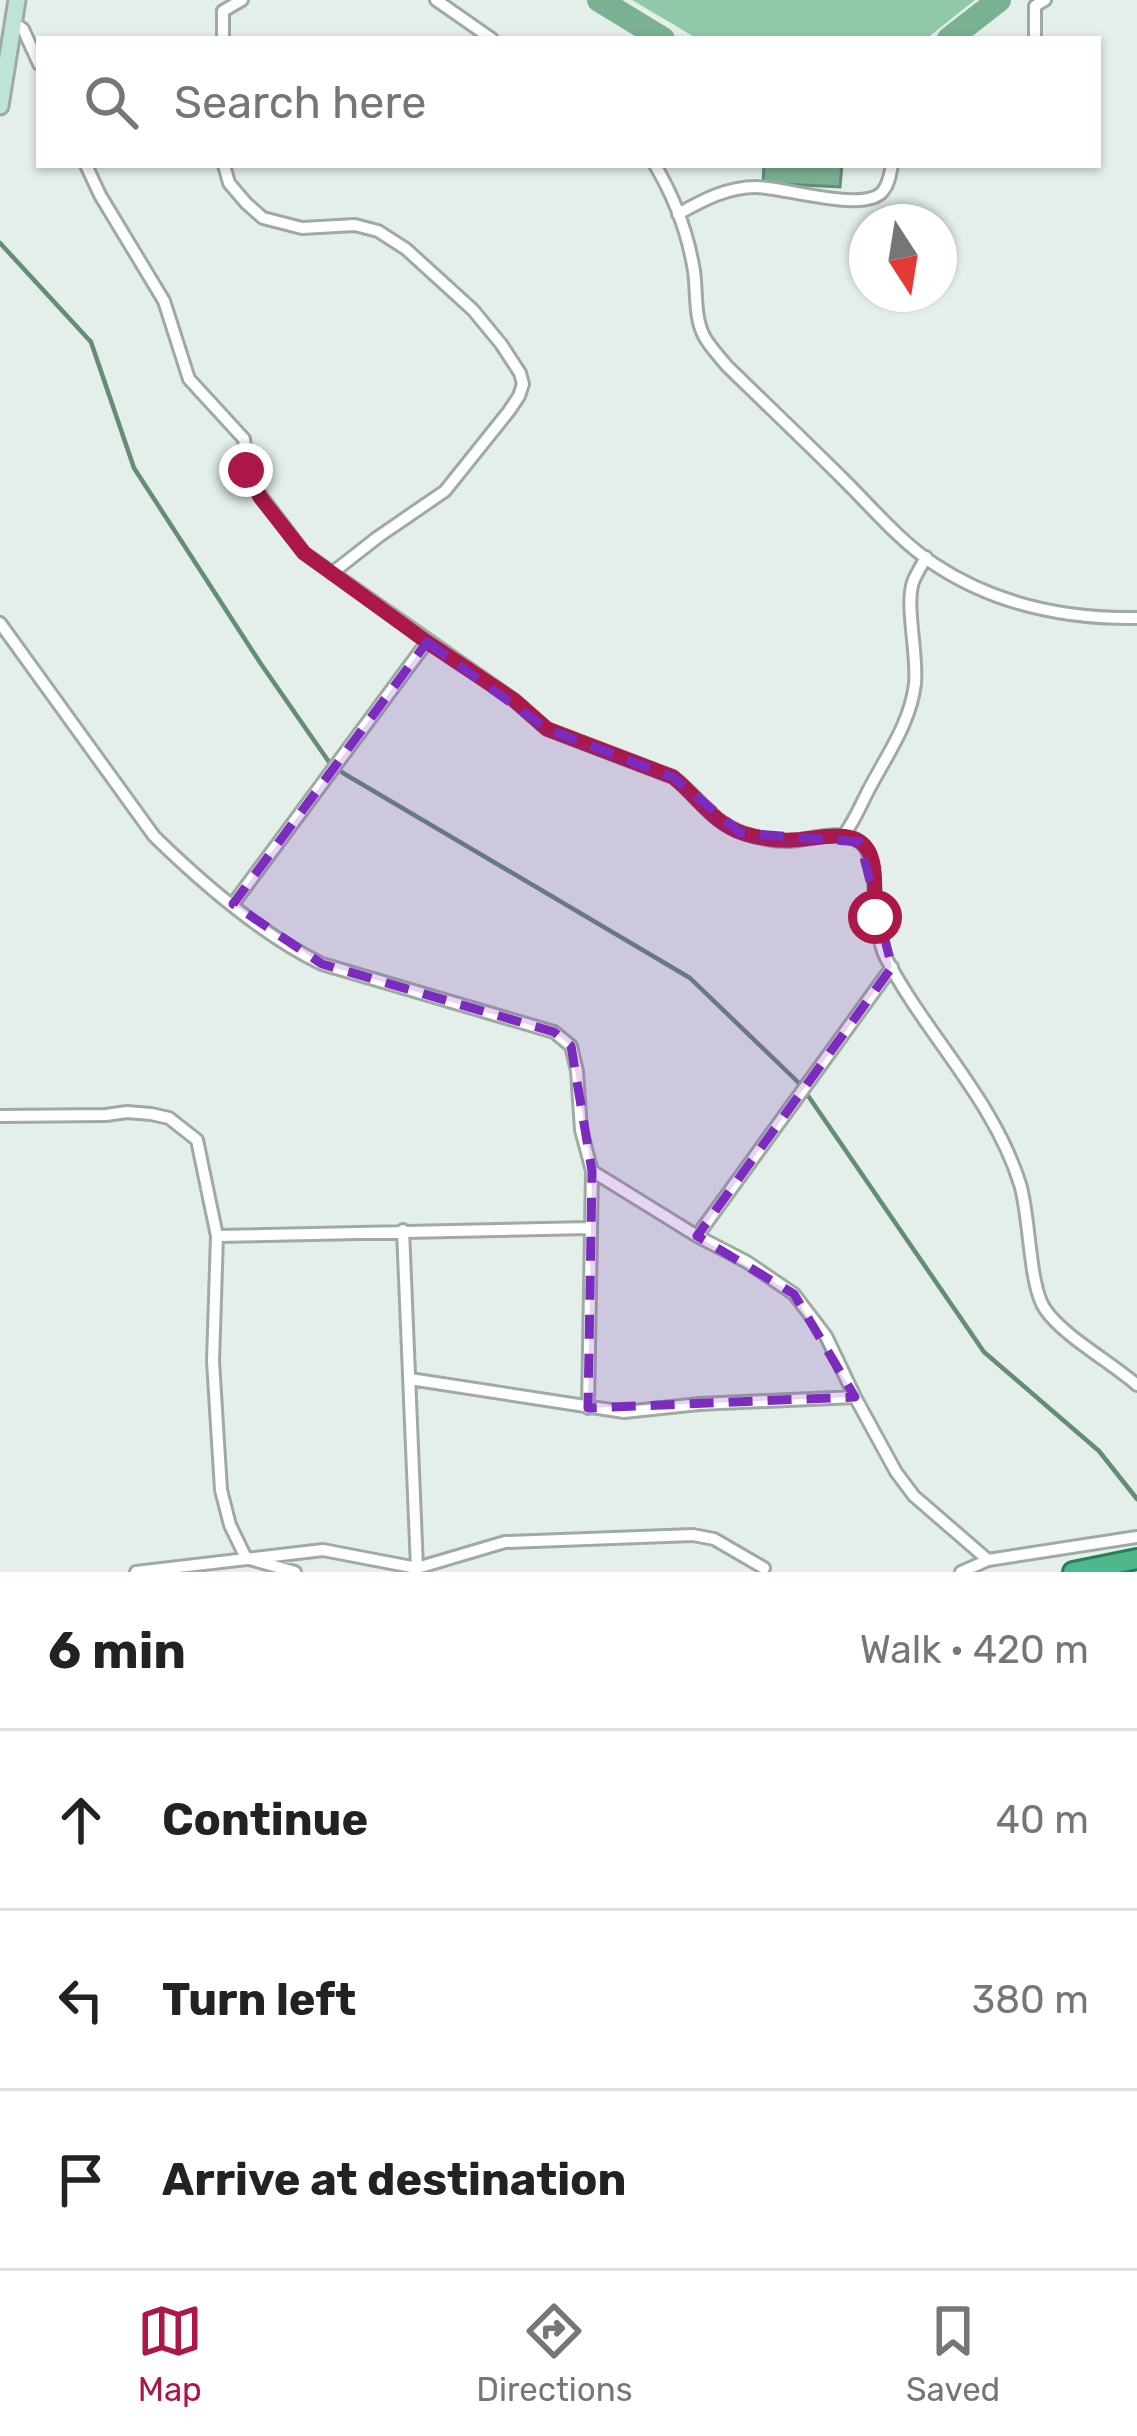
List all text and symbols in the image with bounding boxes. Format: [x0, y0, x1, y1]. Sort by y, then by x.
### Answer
search box [36, 36, 1101, 168]
icon: search [78, 69, 144, 135]
text: Search here [174, 76, 426, 129]
north arrow [849, 204, 957, 312]
route end [219, 443, 273, 497]
route start [848, 890, 902, 944]
text: 6 min [48, 1620, 186, 1681]
text: Walk · 420 m [860, 1627, 1089, 1673]
icon: ahead [48, 1787, 114, 1853]
text: Continue [162, 1793, 368, 1846]
text: 40 m [996, 1797, 1089, 1843]
icon: left [48, 1967, 114, 2033]
text: Turn left [162, 1973, 356, 2026]
text: 380 m [972, 1977, 1089, 2023]
icon: arrive [48, 2147, 114, 2213]
text: Arrive at destination [162, 2153, 627, 2206]
tab: Map [137, 2298, 203, 2409]
tab: Directions [476, 2298, 633, 2409]
tab: Saved [906, 2298, 1000, 2409]

